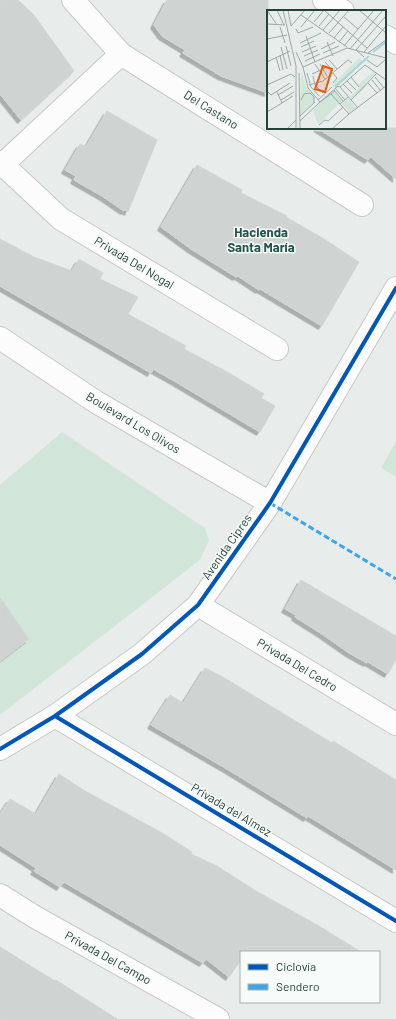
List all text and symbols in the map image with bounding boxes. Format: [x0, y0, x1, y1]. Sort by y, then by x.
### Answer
inset map [267, 10, 386, 129]
street label: Del Castano [182, 87, 241, 131]
district label: Hacienda Santa María [227, 224, 295, 255]
street label: Privada Del Nogal [92, 233, 177, 291]
street label: Boulevard Los Olivos [84, 389, 183, 456]
street label: Avenida Cipres [198, 511, 254, 582]
street label: Privada Del Cedro [255, 635, 340, 694]
street label: Privada del Almez [189, 780, 274, 839]
street label: Privada Del Campo [63, 928, 154, 987]
legend [240, 951, 380, 1003]
text: Ciclovía [276, 959, 316, 973]
text: Sendero [276, 979, 320, 993]

